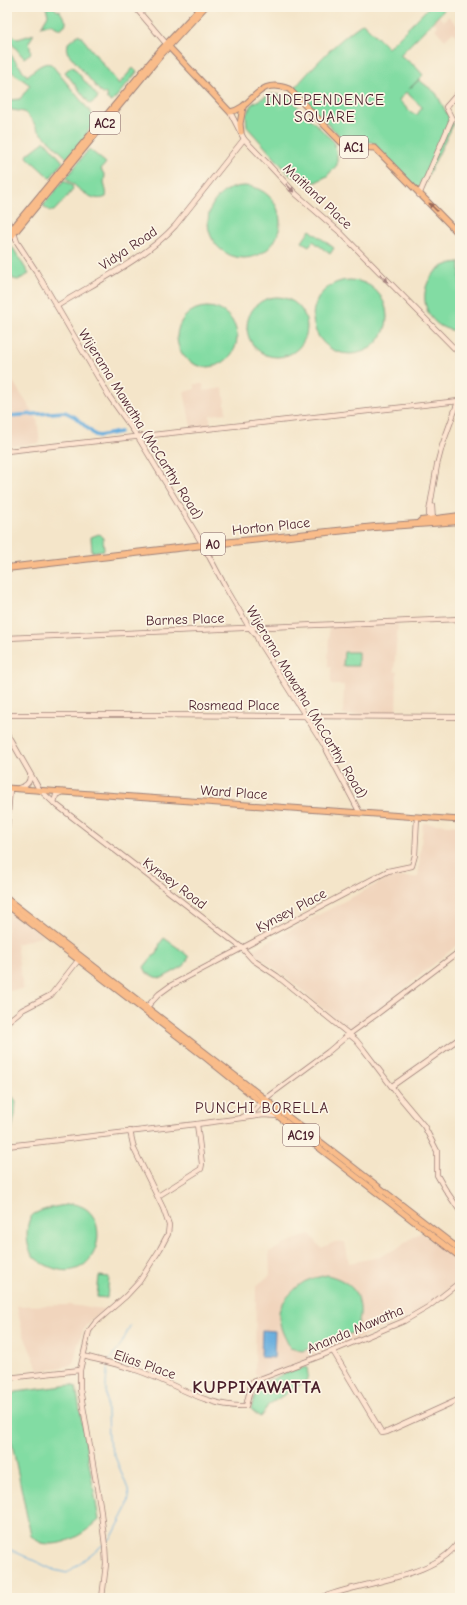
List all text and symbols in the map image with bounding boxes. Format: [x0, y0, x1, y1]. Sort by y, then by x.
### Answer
district label: INDEPENDENCE SQUARE [265, 91, 385, 126]
road number: AC2 [90, 112, 120, 134]
road number: AC1 [340, 136, 368, 158]
street label: Maitland Place [280, 160, 356, 233]
one-way arrow [286, 183, 295, 193]
one-way arrow [428, 202, 438, 212]
street label: Vidya Road [96, 223, 161, 274]
one-way arrow [379, 273, 389, 283]
street label: Wijerama Mawatha (McCarthy Road) [75, 326, 206, 523]
street label: Horton Place [231, 514, 311, 539]
road number: A0 [201, 533, 225, 555]
street label: Wijerama Mawatha (McCarthy Road) [242, 603, 371, 802]
street label: Barnes Place [145, 610, 225, 629]
street label: Rosmead Place [188, 697, 280, 714]
street label: Ward Place [200, 782, 268, 803]
street label: Kynsey Road [139, 854, 210, 913]
street label: Kynsey Place [253, 885, 329, 936]
district label: PUNCHI BORELLA [195, 1099, 329, 1117]
road number: AC19 [283, 1124, 319, 1146]
street label: Ananda Mawatha [304, 1301, 406, 1357]
street label: Elias Place [112, 1346, 178, 1383]
district label: KUPPIYAWATTA [192, 1377, 322, 1398]

